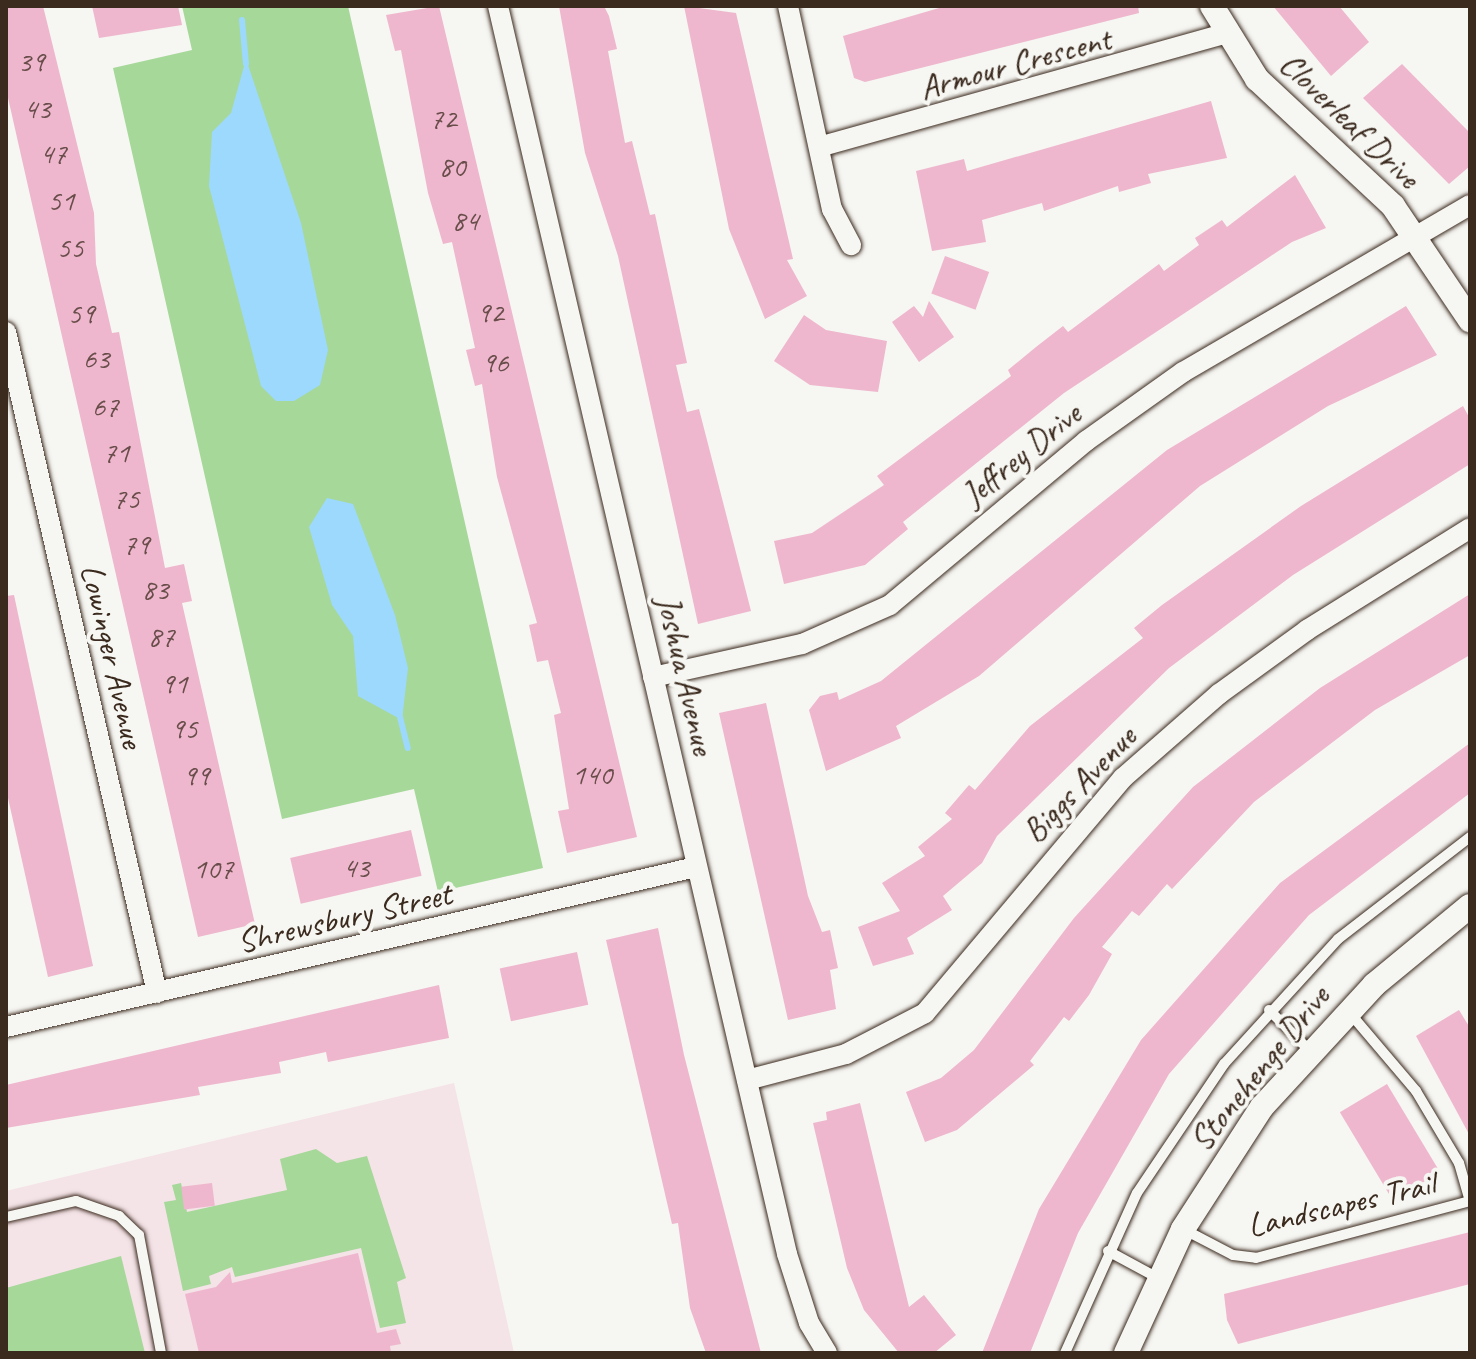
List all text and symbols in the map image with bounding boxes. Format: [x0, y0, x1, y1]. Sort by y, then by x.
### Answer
street label: Armour Crescent [915, 18, 1115, 108]
house number: 39 [18, 43, 44, 79]
street label: Cloverleaf Drive [1271, 43, 1429, 197]
house number: 43 [24, 90, 50, 126]
house number: 72 [430, 100, 456, 136]
house number: 47 [40, 135, 66, 171]
house number: 80 [439, 148, 465, 184]
house number: 51 [48, 182, 74, 218]
house number: 84 [452, 202, 478, 238]
house number: 55 [57, 229, 83, 265]
house number: 92 [477, 294, 503, 330]
house number: 59 [68, 295, 94, 331]
house number: 63 [83, 340, 109, 376]
house number: 96 [482, 344, 508, 380]
house number: 67 [92, 388, 118, 424]
street label: Jeffrey Drive [953, 393, 1089, 515]
house number: 71 [103, 434, 129, 470]
house number: 75 [113, 480, 139, 516]
house number: 79 [123, 526, 149, 562]
street label: Lowinger Avenue [72, 560, 154, 752]
house number: 83 [142, 571, 168, 607]
street label: Joshua Avenue [648, 591, 724, 759]
house number: 87 [148, 618, 174, 654]
house number: 91 [161, 665, 187, 701]
house number: 95 [171, 710, 197, 746]
street label: Biggs Avenue [1013, 717, 1145, 851]
house number: 140 [572, 756, 612, 792]
house number: 99 [183, 757, 209, 793]
house number: 43 [343, 849, 369, 885]
house number: 107 [193, 850, 233, 886]
street label: Shrewsbury Street [233, 872, 455, 962]
street label: Stonehenge Drive [1180, 977, 1338, 1159]
street label: Landscapes Trail [1243, 1163, 1439, 1245]

